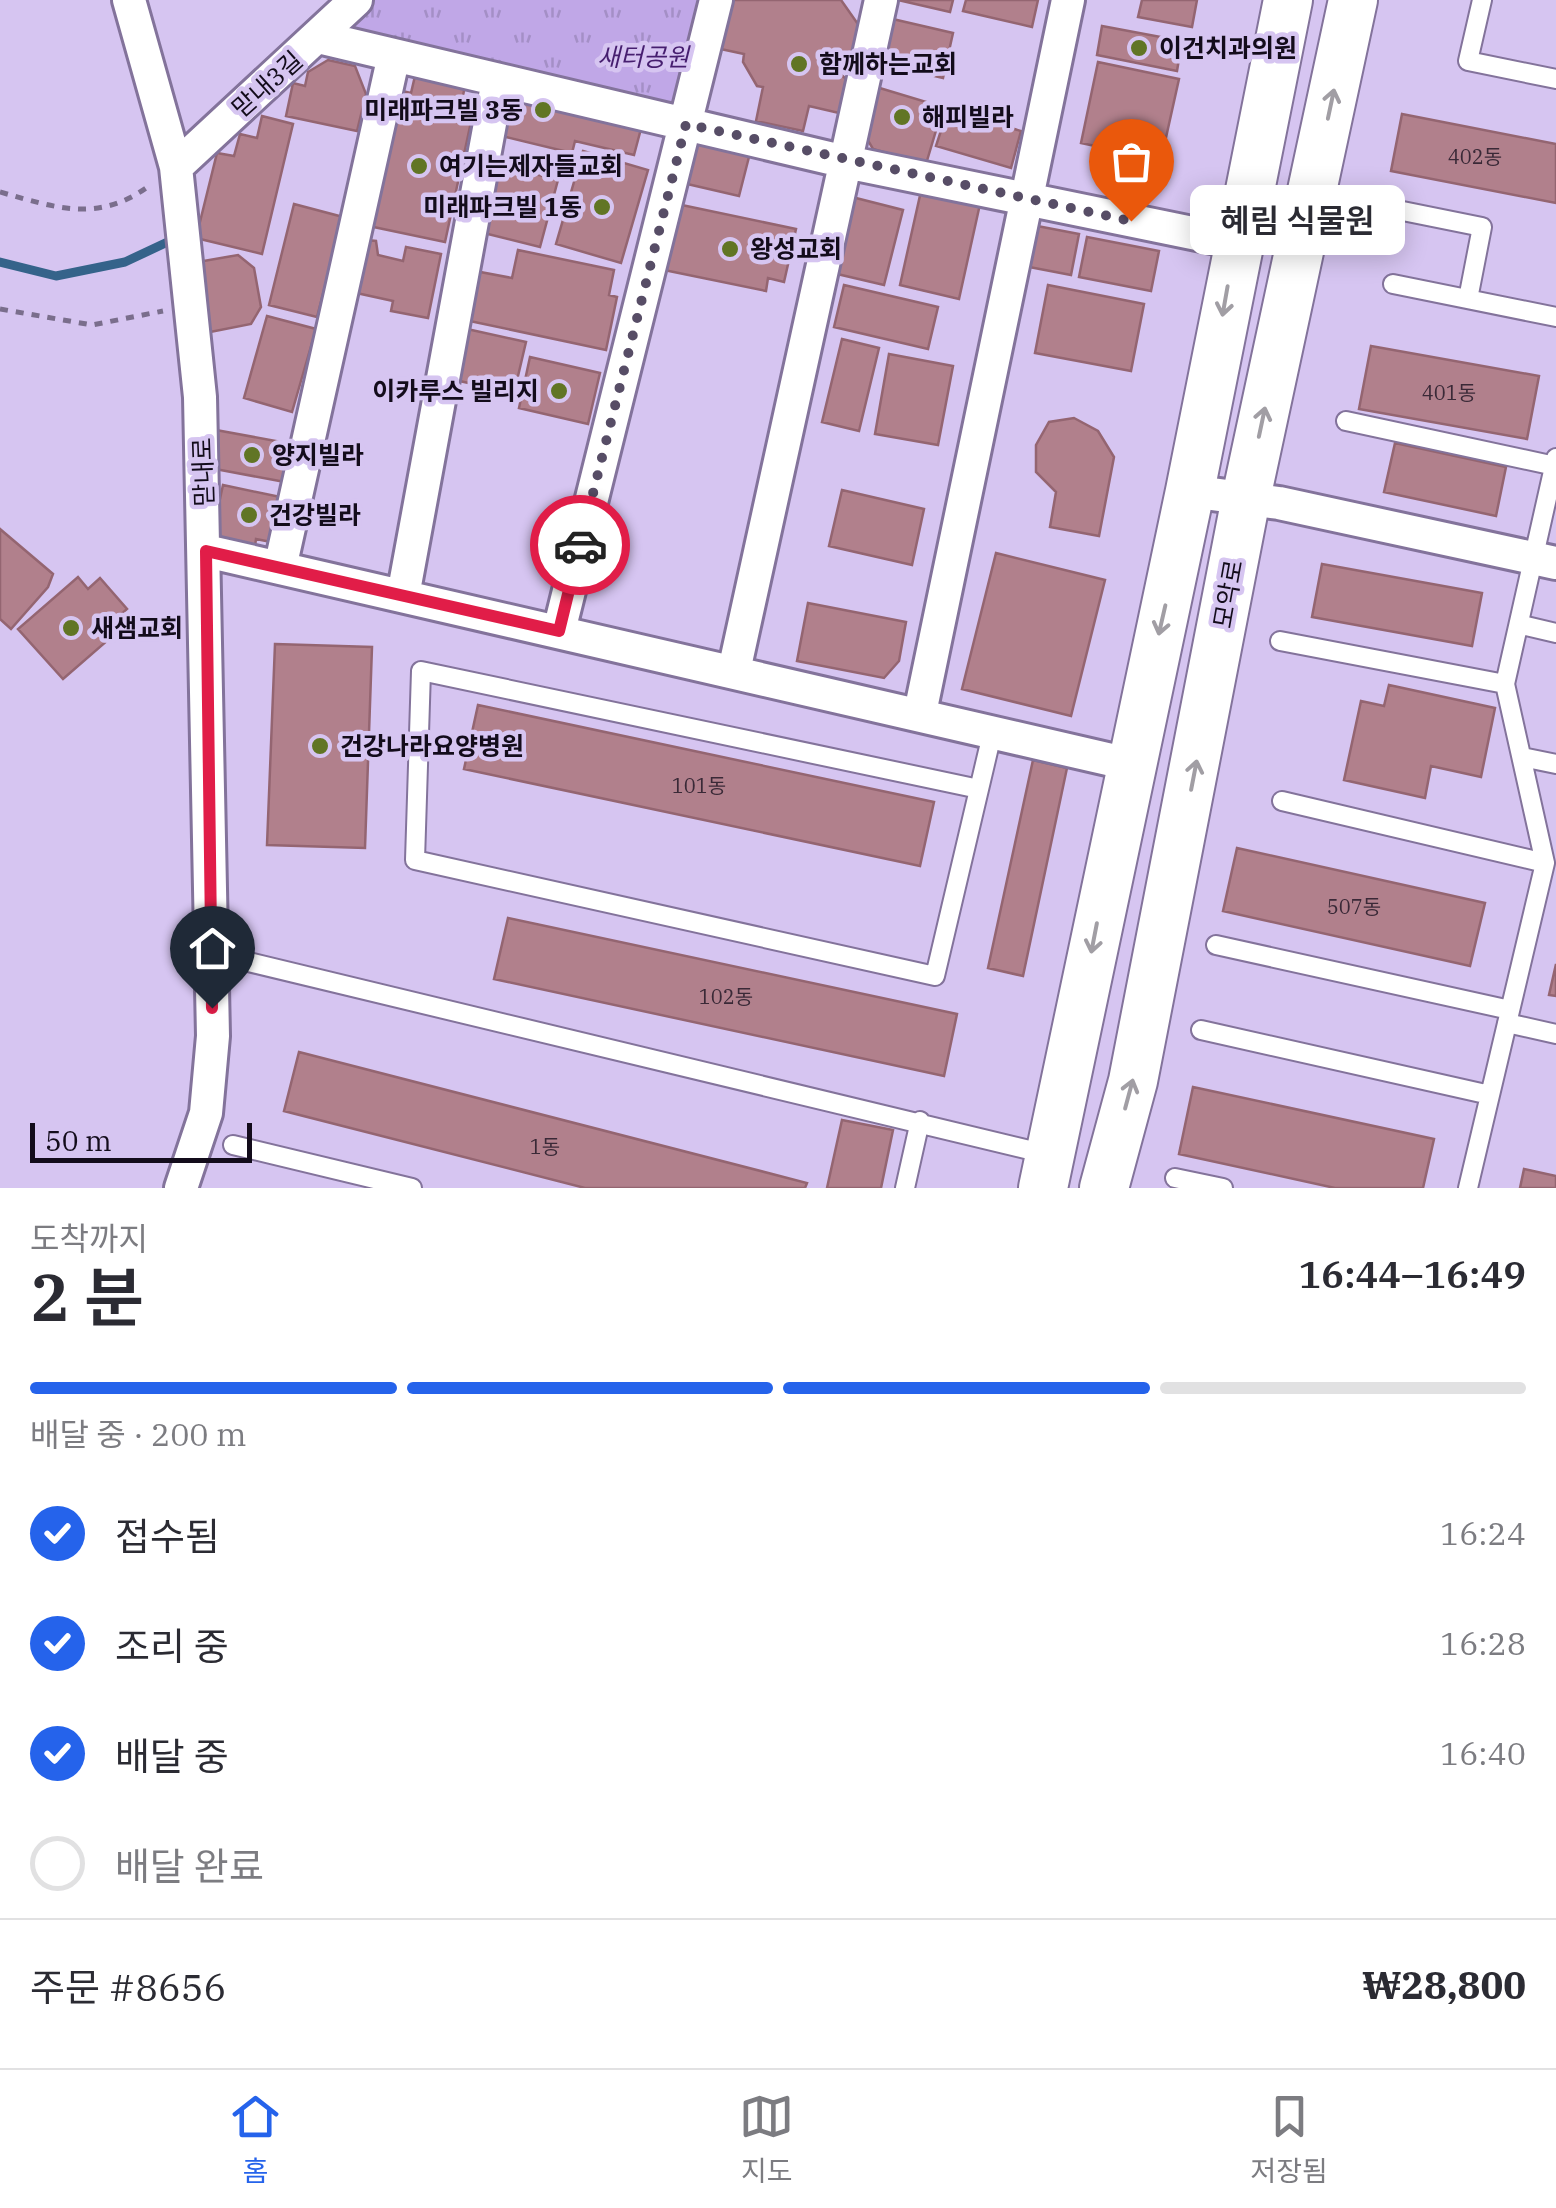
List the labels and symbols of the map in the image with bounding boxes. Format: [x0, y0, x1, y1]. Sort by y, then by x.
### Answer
place label: 이건치과의원 [1159, 31, 1297, 64]
marker: 이건치과의원 [1128, 37, 1150, 59]
park label: 새터공원 [597, 40, 691, 73]
street label: 맏내3길 [224, 43, 309, 124]
place label: 함께하는교회 [819, 47, 957, 80]
marker: 함께하는교회 [788, 53, 810, 75]
one-way arrow [1323, 89, 1342, 121]
place label: 미래파크빌 3동 [364, 93, 523, 126]
marker: 미래파크빌 3동 [532, 99, 554, 121]
place label: 해피빌라 [922, 100, 1014, 133]
marker: 해피빌라 [891, 106, 913, 128]
pin [1089, 119, 1174, 222]
house number: 402동 [1448, 143, 1502, 170]
place label: 여기는제자들교회 [439, 149, 623, 182]
marker: 여기는제자들교회 [408, 155, 430, 177]
callout: 혜림 식물원 [1191, 186, 1406, 256]
place label: 미래파크빌 1동 [423, 190, 582, 223]
marker: 미래파크빌 1동 [591, 196, 613, 218]
place label: 왕성교회 [750, 232, 842, 265]
marker: 왕성교회 [719, 238, 741, 260]
one-way arrow [1215, 284, 1234, 316]
place label: 이카루스 빌리지 [372, 374, 539, 407]
house number: 401동 [1422, 379, 1476, 406]
marker: 이카루스 빌리지 [548, 380, 570, 402]
one-way arrow [1254, 407, 1273, 439]
street label: 맏내로 [185, 437, 220, 507]
place label: 양지빌라 [272, 438, 364, 471]
marker: 양지빌라 [241, 444, 263, 466]
courier [530, 495, 630, 595]
place label: 건강빌라 [269, 498, 361, 531]
marker: 건강빌라 [238, 504, 260, 526]
street label: 모악로 [1205, 557, 1250, 631]
one-way arrow [1151, 603, 1170, 635]
place label: 새샘교회 [91, 611, 183, 644]
marker: 새샘교회 [60, 617, 82, 639]
place label: 건강나라요양병원 [340, 729, 524, 762]
marker: 건강나라요양병원 [309, 735, 331, 757]
one-way arrow [1186, 760, 1205, 792]
house number: 101동 [672, 772, 726, 799]
house number: 507동 [1327, 893, 1381, 920]
pin [170, 906, 255, 1009]
one-way arrow [1084, 921, 1103, 953]
house number: 102동 [699, 983, 753, 1010]
one-way arrow [1121, 1079, 1140, 1110]
scale bar [30, 1118, 252, 1162]
house number: 1동 [530, 1133, 560, 1160]

